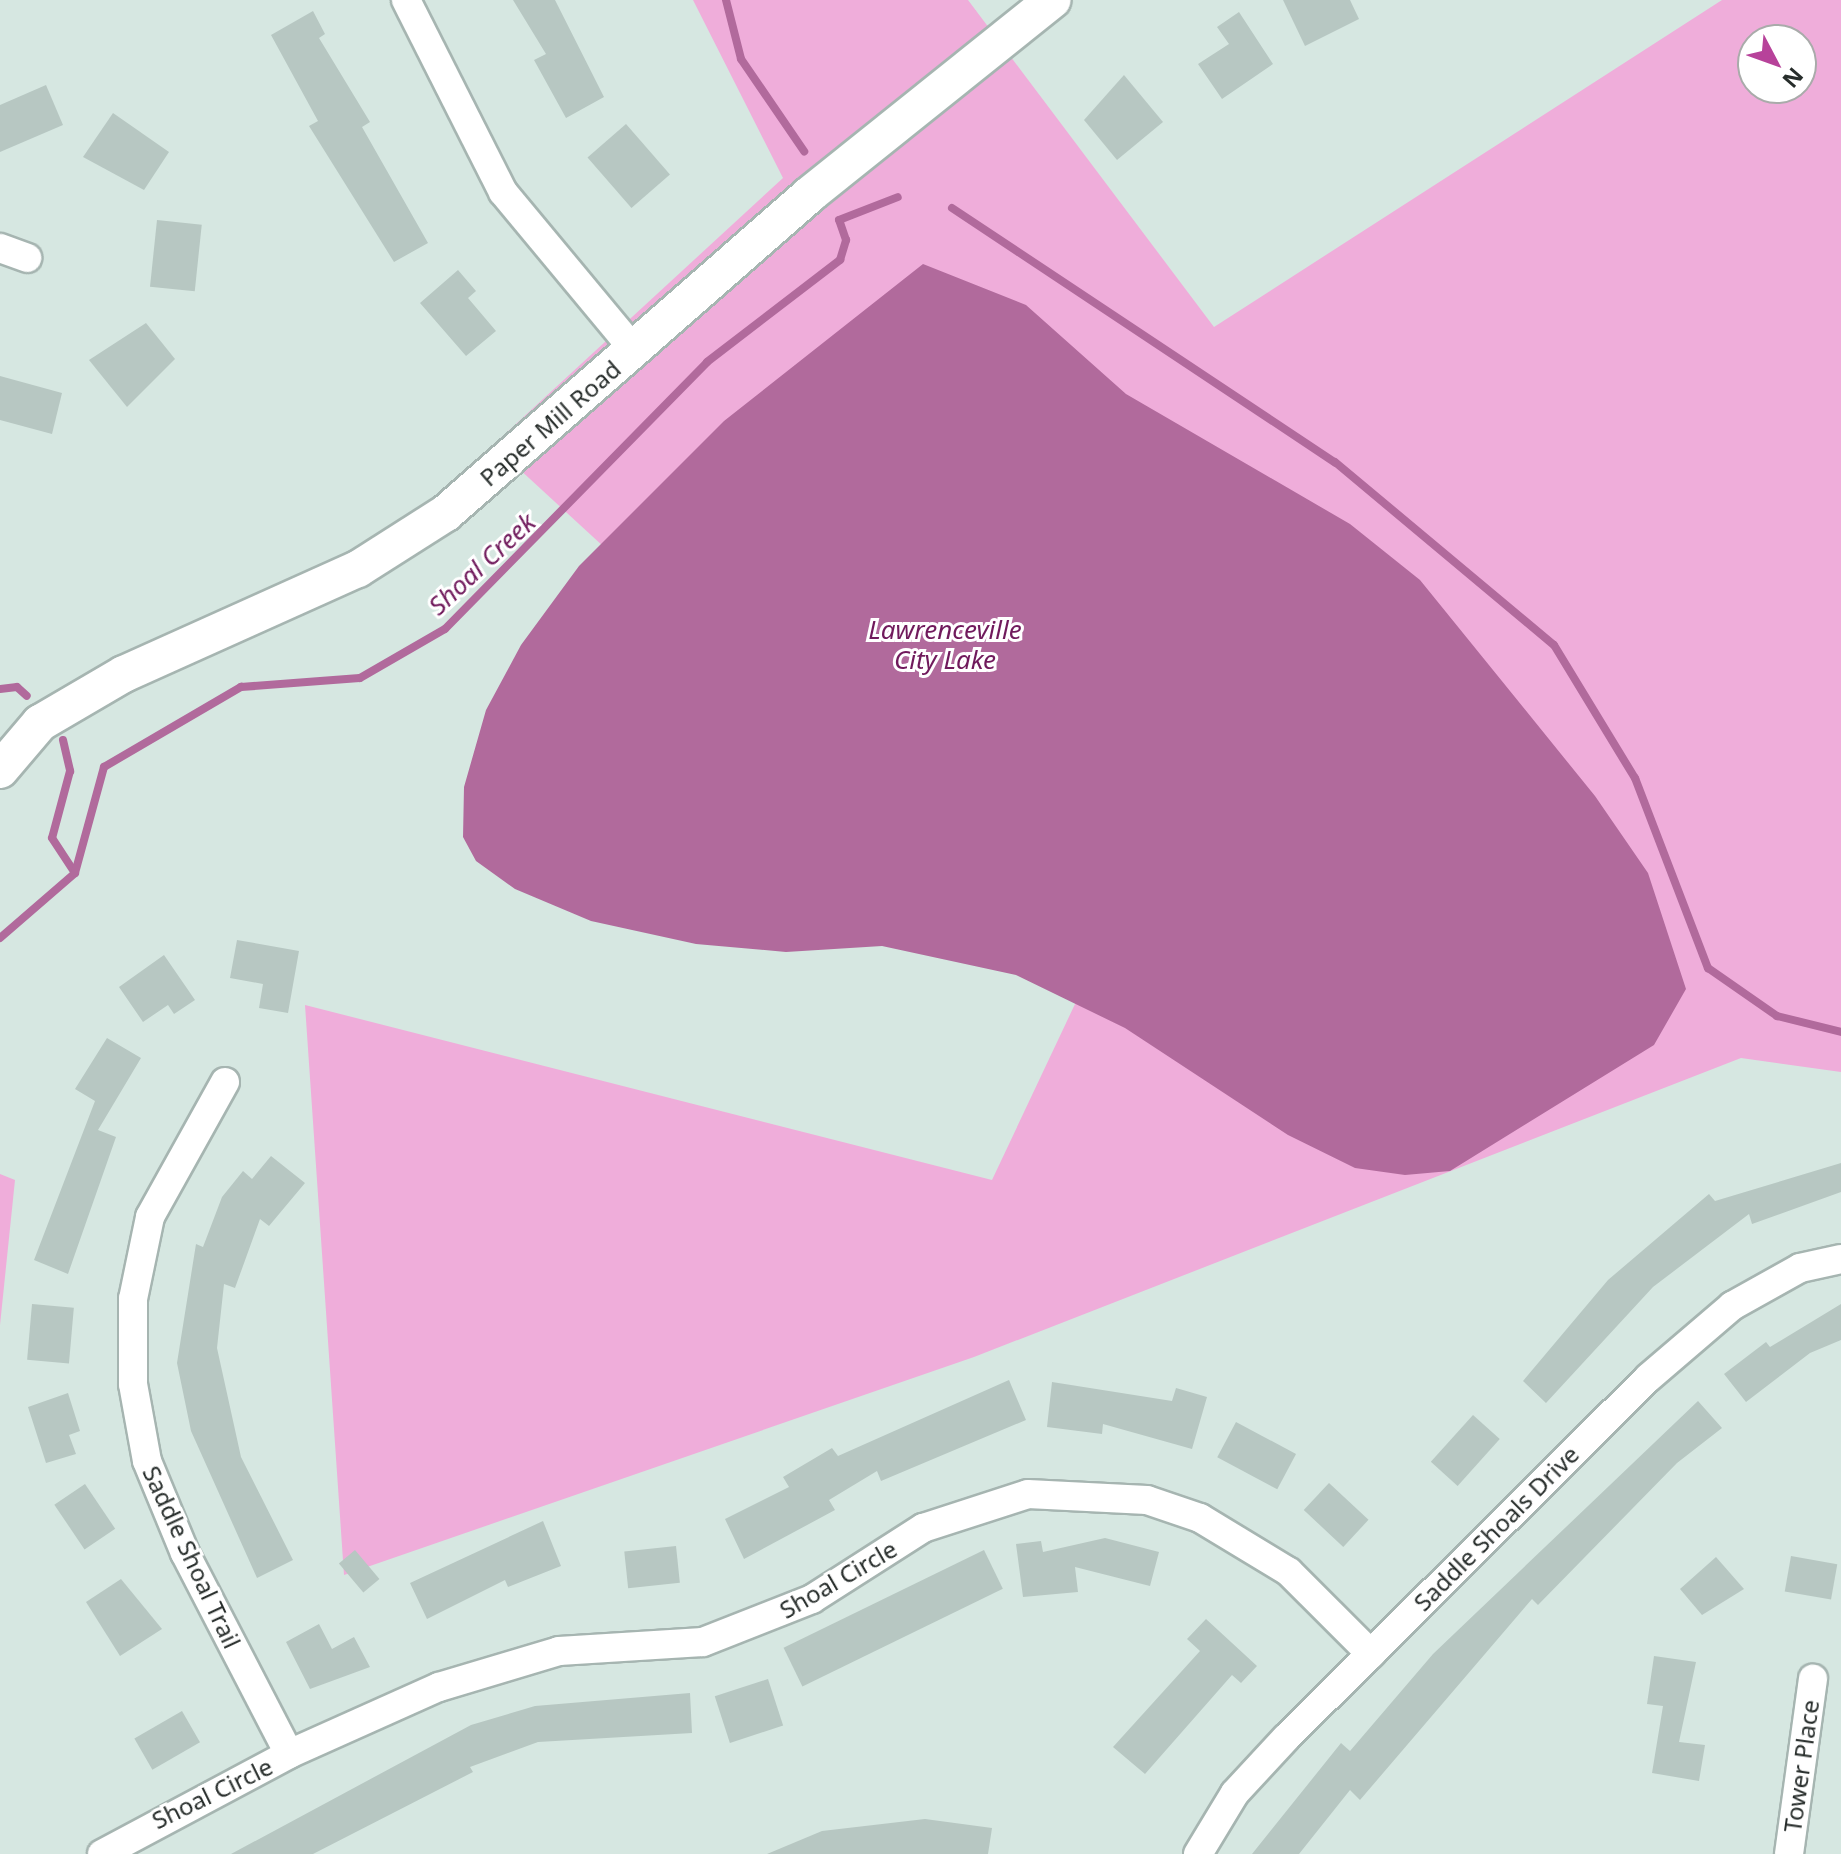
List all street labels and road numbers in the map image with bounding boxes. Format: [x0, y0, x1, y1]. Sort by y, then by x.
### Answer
street label: Paper Mill Road [474, 354, 626, 492]
street label: Saddle Shoals Drive [1408, 1440, 1584, 1616]
street label: Saddle Shoal Trail [137, 1461, 247, 1653]
street label: Shoal Circle [774, 1534, 902, 1624]
street label: Tower Place [1777, 1698, 1825, 1834]
street label: Shoal Circle [147, 1751, 277, 1835]

